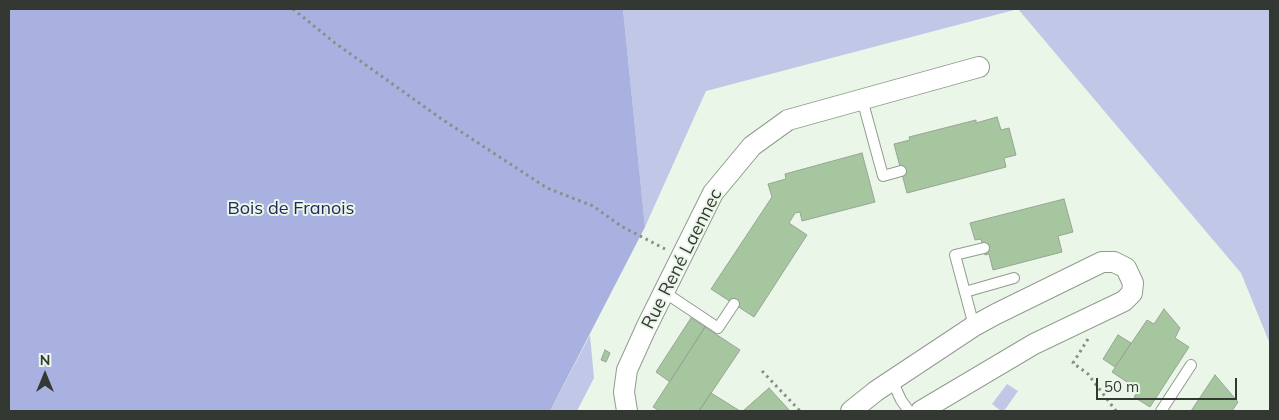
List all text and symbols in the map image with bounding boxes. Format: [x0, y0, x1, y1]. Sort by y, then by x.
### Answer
street label: Rue René Laennec [637, 185, 727, 333]
park label: Bois de Franois [228, 198, 354, 220]
north arrow [20, 350, 70, 400]
text: N [40, 351, 50, 369]
scale bar [1099, 368, 1240, 400]
text: 50 m [1104, 377, 1139, 396]

